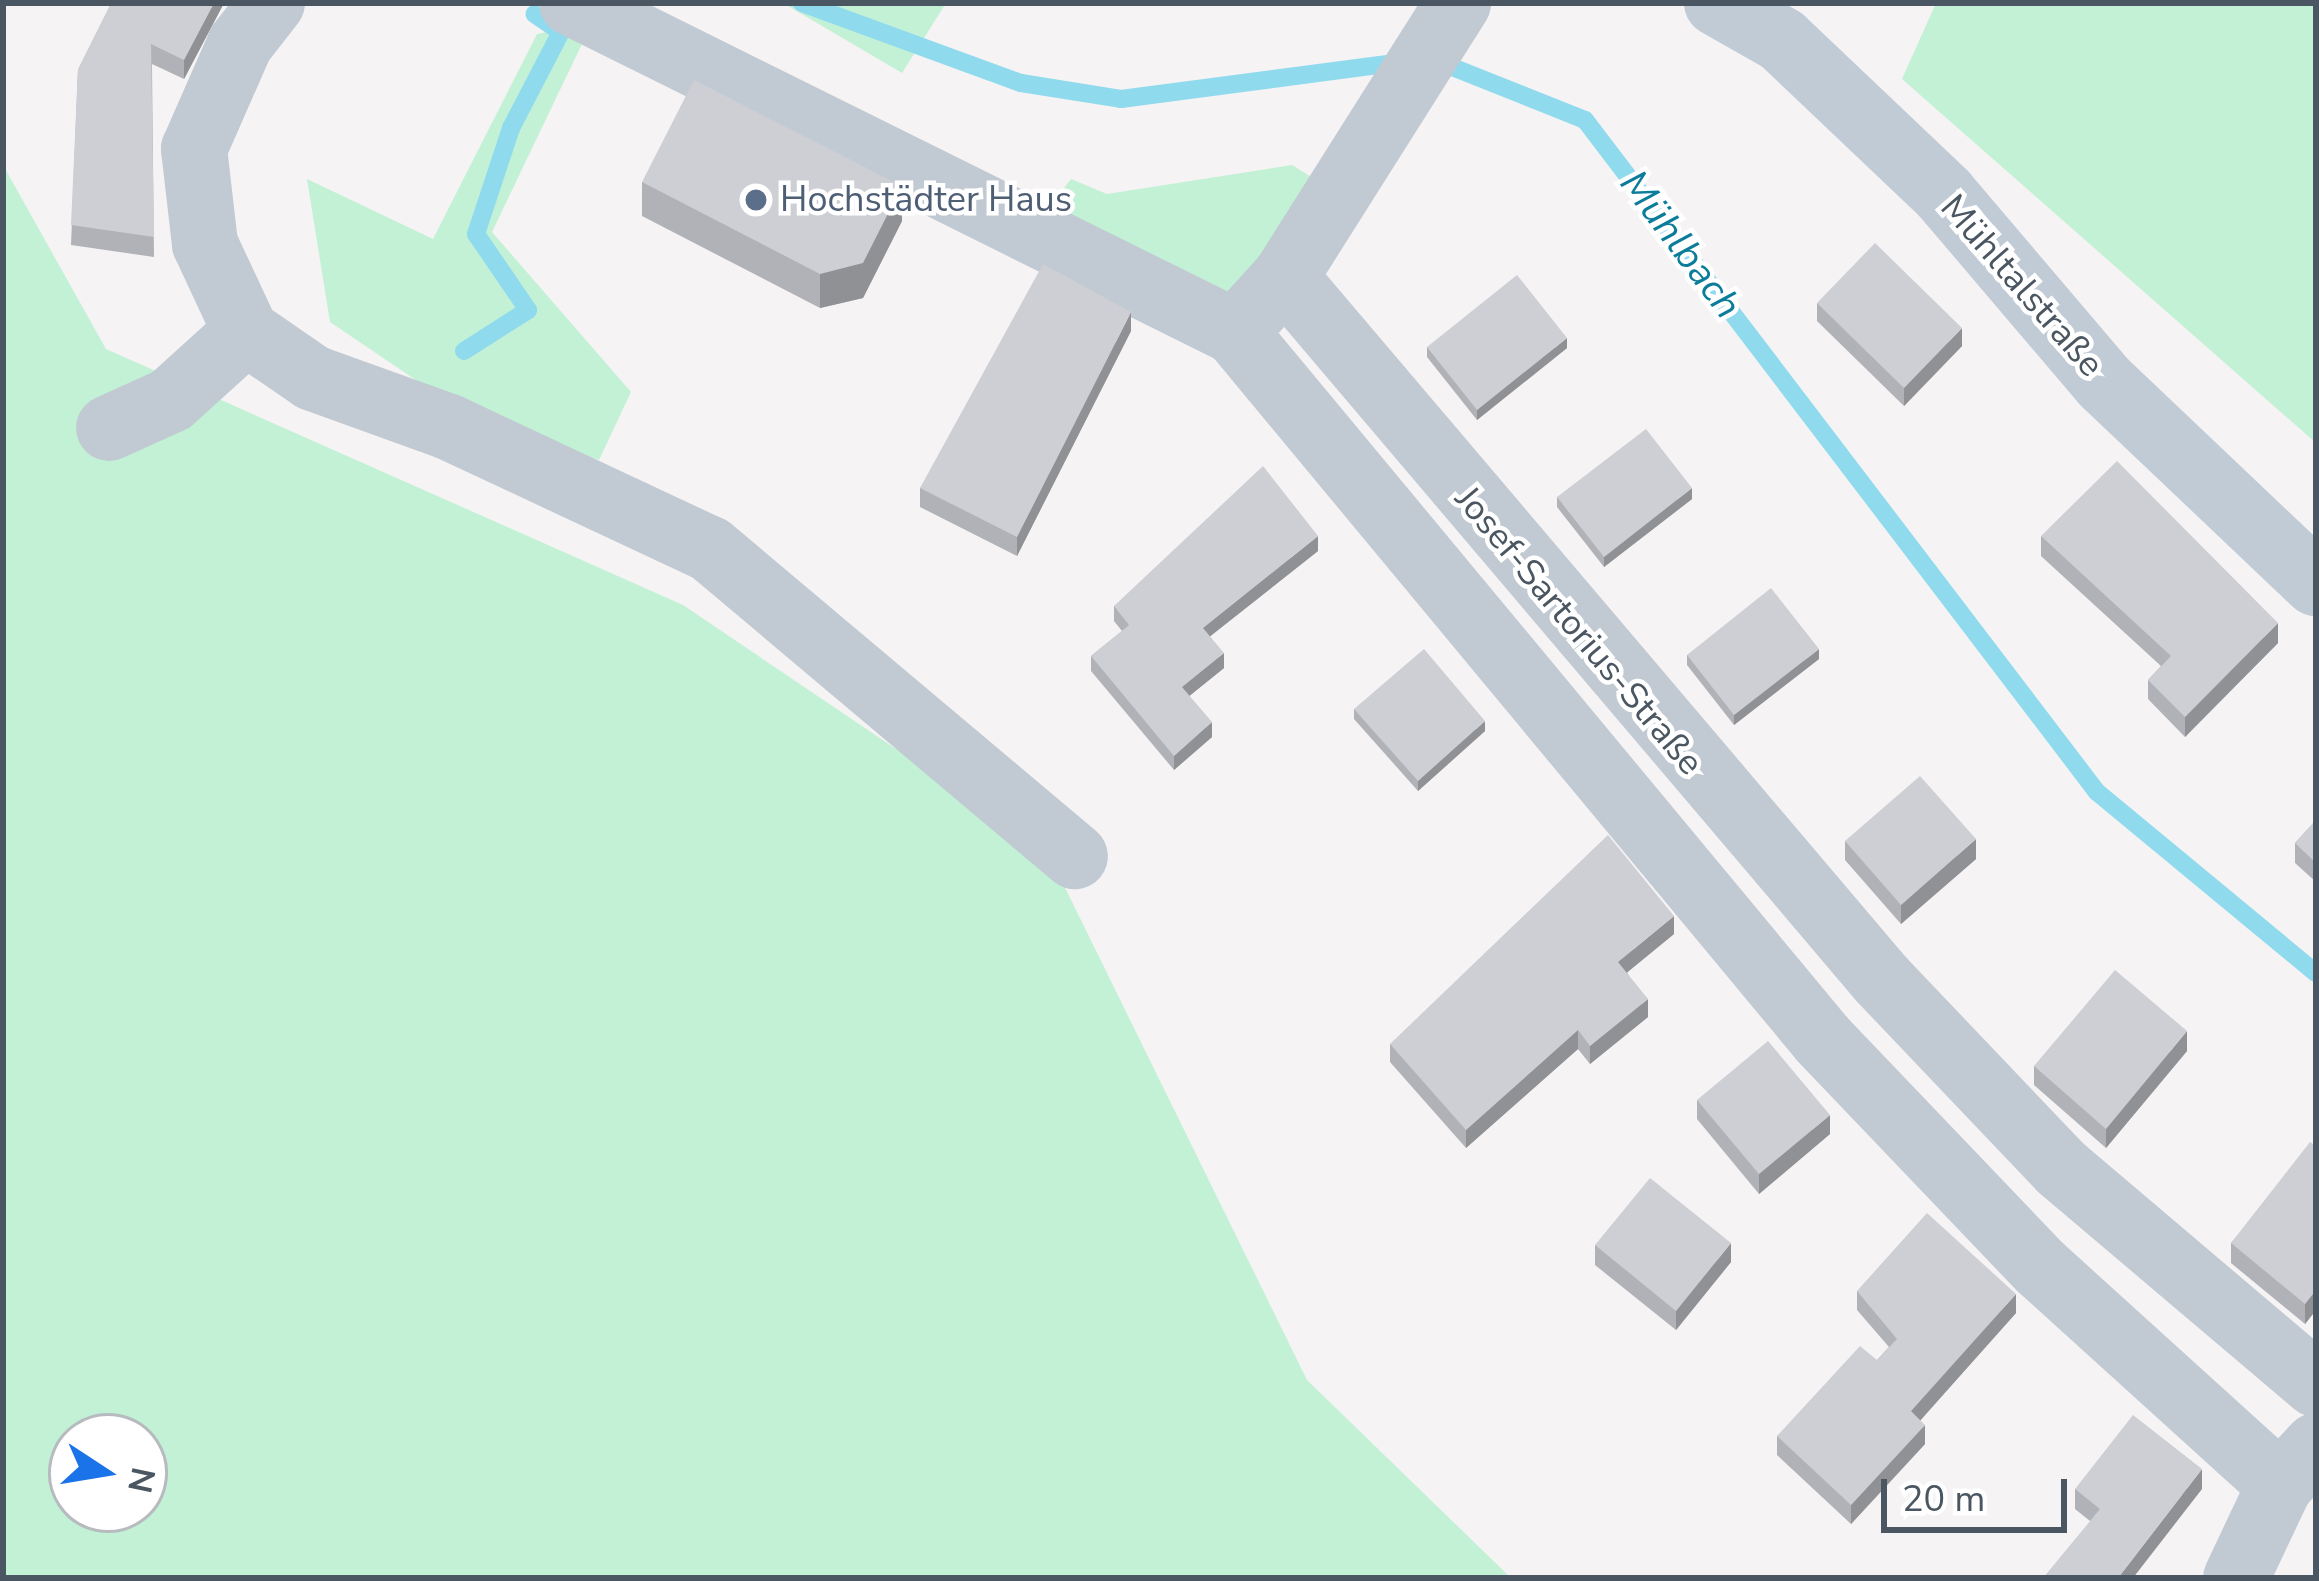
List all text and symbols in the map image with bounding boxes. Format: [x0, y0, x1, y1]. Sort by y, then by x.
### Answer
water label: Mühlbach [1609, 162, 1751, 328]
place label: Hochstädter Haus [780, 178, 1072, 222]
street label: Mühltalstraße [1931, 186, 2113, 386]
marker: Hochstädter Haus [743, 187, 769, 213]
street label: Josef-Sartorius-Straße [1446, 478, 1712, 784]
north arrow [48, 1413, 168, 1533]
scale bar [1887, 1455, 2073, 1529]
text: N [116, 1463, 165, 1497]
text: 20 m [1902, 1475, 1985, 1524]

